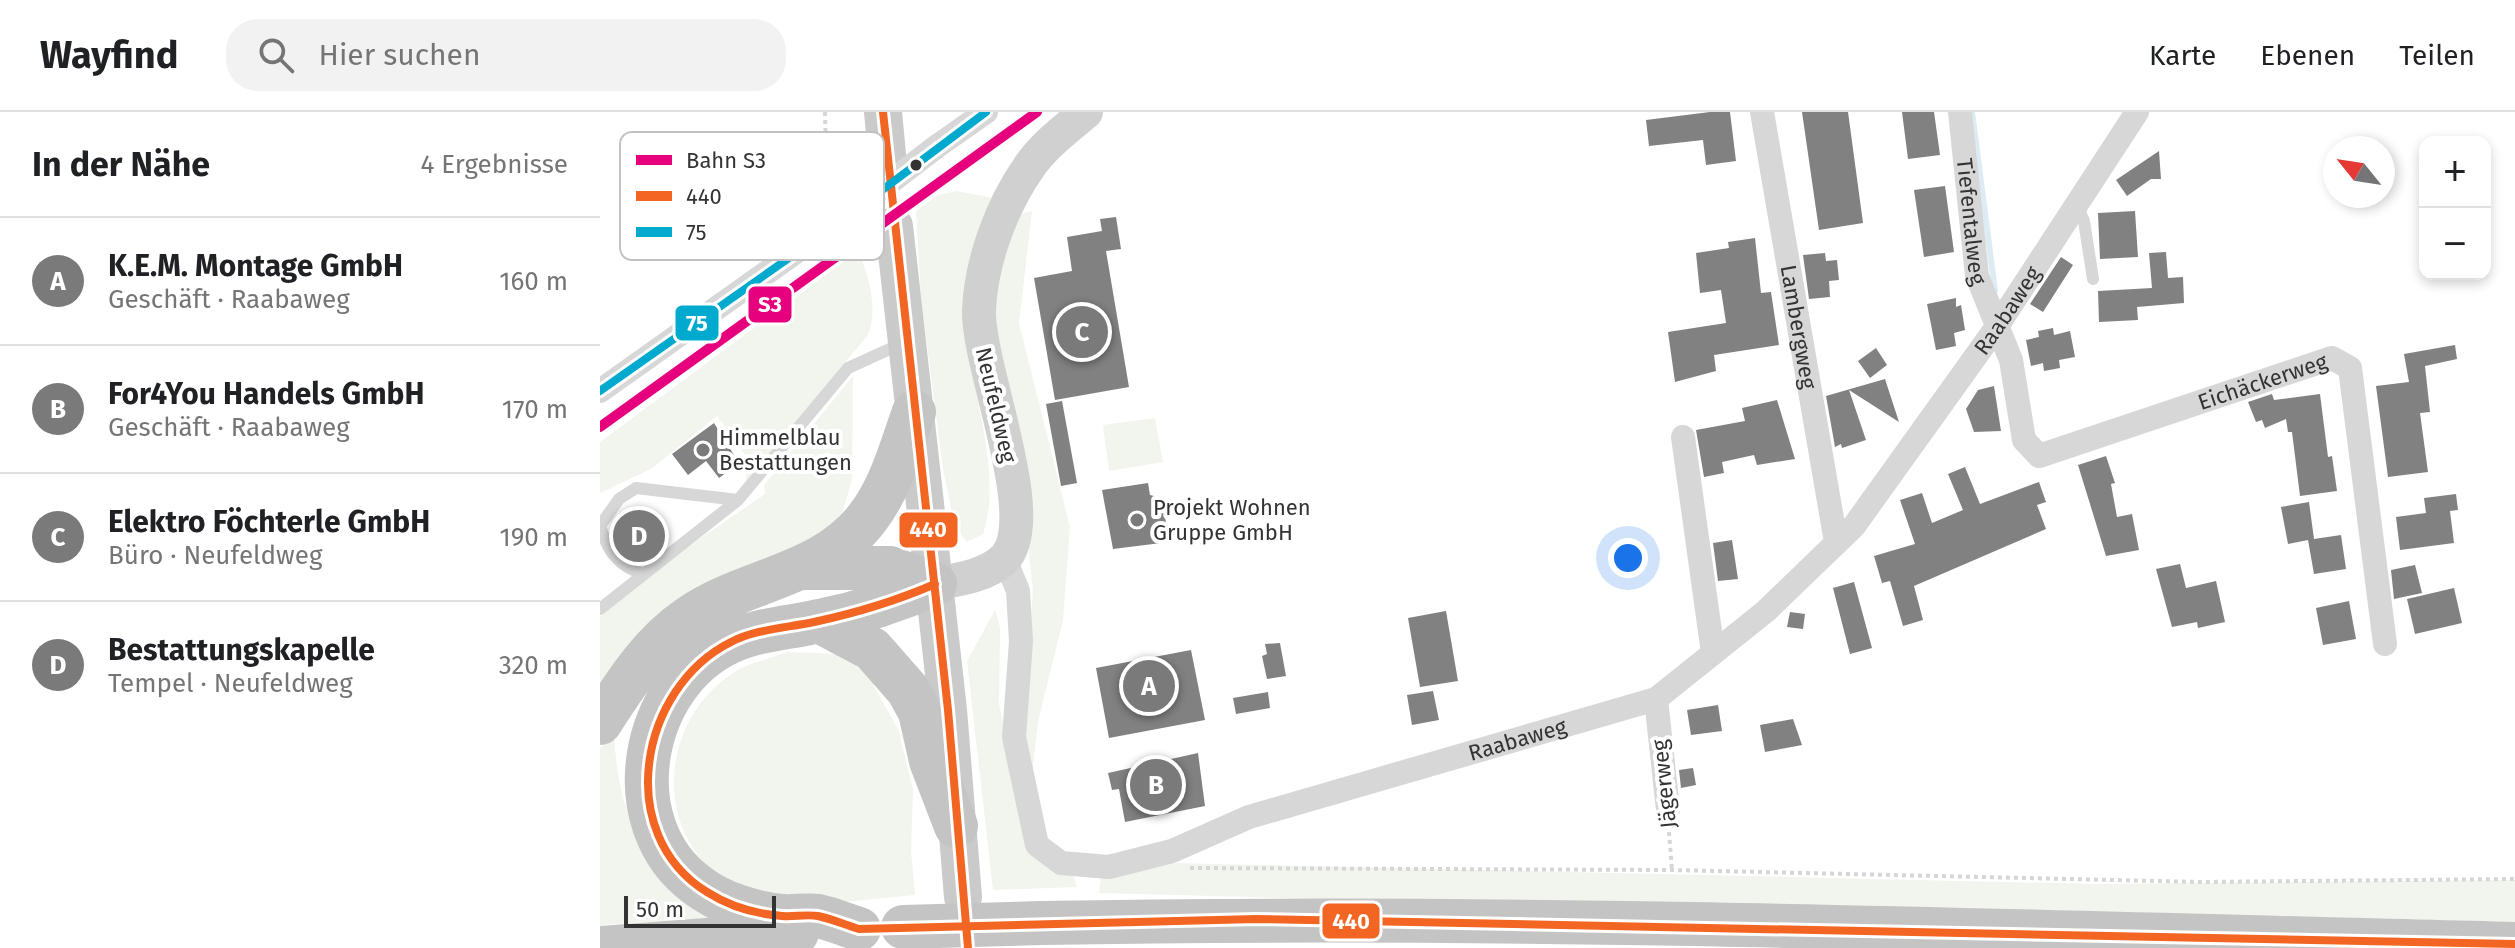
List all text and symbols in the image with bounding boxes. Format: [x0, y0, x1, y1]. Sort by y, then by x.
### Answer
search box [226, 19, 786, 91]
text: Wayfind [40, 32, 178, 78]
icon: search [254, 33, 298, 77]
text: Hier suchen [318, 37, 481, 73]
text: Karte [2149, 39, 2216, 72]
text: Ebenen [2260, 39, 2355, 72]
text: Teilen [2399, 39, 2475, 72]
legend [620, 132, 884, 260]
north arrow [2323, 136, 2395, 208]
map controls [2419, 136, 2491, 280]
button: + [2419, 136, 2491, 208]
text: In der Nähe [32, 144, 210, 185]
text: Bahn S3 [686, 147, 766, 174]
text: 4 Ergebnisse [421, 149, 568, 180]
unlabelled marker [908, 157, 924, 173]
street label: Tiefentalweg [1951, 157, 1993, 290]
text: 440 [686, 183, 722, 210]
button: − [2419, 208, 2491, 280]
text: 75 [686, 219, 706, 246]
text: K.E.M. Montage GmbH [108, 248, 403, 284]
street label: Raabaweg [1968, 261, 2047, 360]
street label: Lambergweg [1775, 263, 1823, 392]
text: A [50, 266, 66, 297]
text: 160 m [499, 266, 568, 297]
text: Geschäft · Raabaweg [108, 284, 350, 315]
line badge: S3 [747, 285, 793, 324]
text: S3 [758, 291, 782, 318]
pin: C [1056, 302, 1108, 362]
line badge: 75 [674, 304, 720, 342]
text: 75 [686, 310, 708, 337]
street label: Neufeldweg [970, 345, 1023, 466]
street label: Eichäckerweg [2194, 347, 2331, 415]
text: For4You Handels GmbH [108, 376, 424, 412]
text: B [50, 394, 66, 425]
text: 170 m [502, 394, 568, 425]
text: Geschäft · Raabaweg [108, 412, 350, 443]
place label: Himmelblau Bestattungen [719, 424, 852, 476]
marker: Himmelblau Bestattungen [694, 441, 712, 459]
place label: Projekt Wohnen Gruppe GmbH [1153, 494, 1311, 546]
text: Elektro Föchterle GmbH [108, 504, 430, 540]
pin: D [613, 506, 665, 566]
line badge: 440 [898, 511, 959, 549]
marker: Projekt Wohnen Gruppe GmbH [1128, 511, 1146, 529]
text: 440 [909, 516, 947, 543]
text: C [51, 522, 65, 553]
text: 190 m [499, 522, 568, 553]
your location [1608, 538, 1648, 578]
text: Büro · Neufeldweg [108, 540, 322, 571]
text: Bestattungskapelle [108, 632, 375, 668]
text: D [50, 650, 66, 681]
text: 320 m [499, 650, 568, 681]
pin: A [1123, 656, 1175, 716]
text: Tempel · Neufeldweg [108, 668, 353, 699]
street label: Raabaweg [1465, 712, 1570, 766]
street label: Jägerweg [1646, 738, 1682, 830]
pin: B [1130, 755, 1182, 815]
scale bar [624, 892, 776, 928]
text: 50 m [636, 896, 684, 923]
line badge: 440 [1321, 902, 1381, 940]
text: 440 [1332, 908, 1370, 935]

